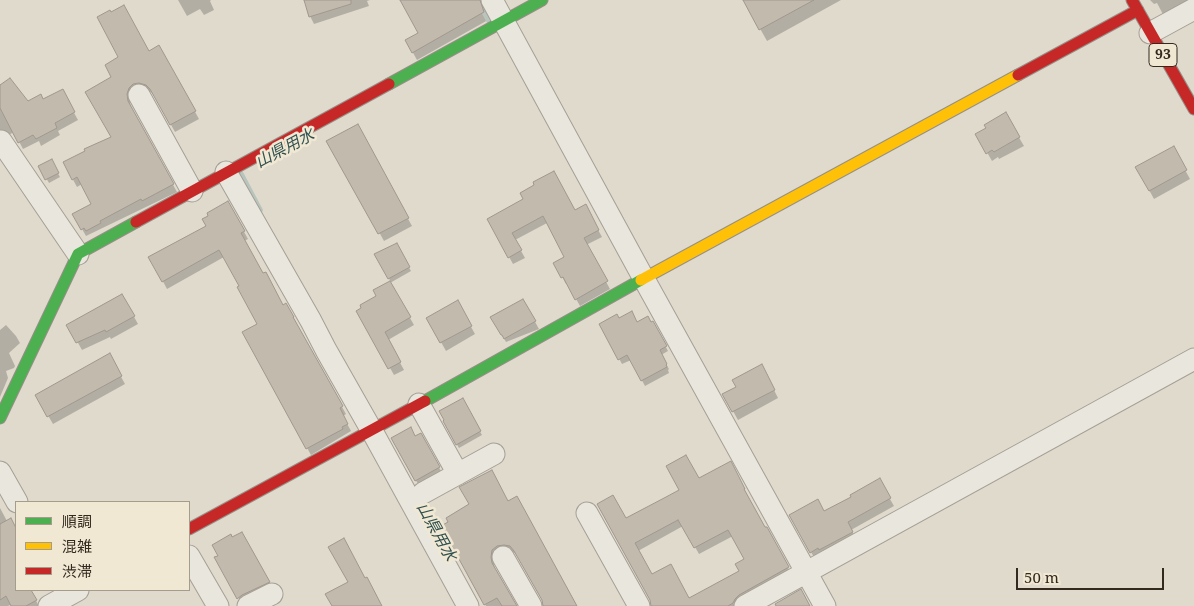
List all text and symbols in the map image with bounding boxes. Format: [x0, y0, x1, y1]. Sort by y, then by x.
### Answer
road number: 93 [1149, 44, 1177, 66]
water label: 山県用水 [252, 126, 318, 172]
water label: 山県用水 [412, 499, 460, 565]
legend [15, 501, 190, 591]
text: 順調 [62, 511, 92, 531]
text: 混雑 [62, 536, 92, 556]
scale bar [1019, 558, 1166, 590]
text: 渋滞 [62, 561, 92, 581]
text: 50 m [1024, 567, 1059, 587]

